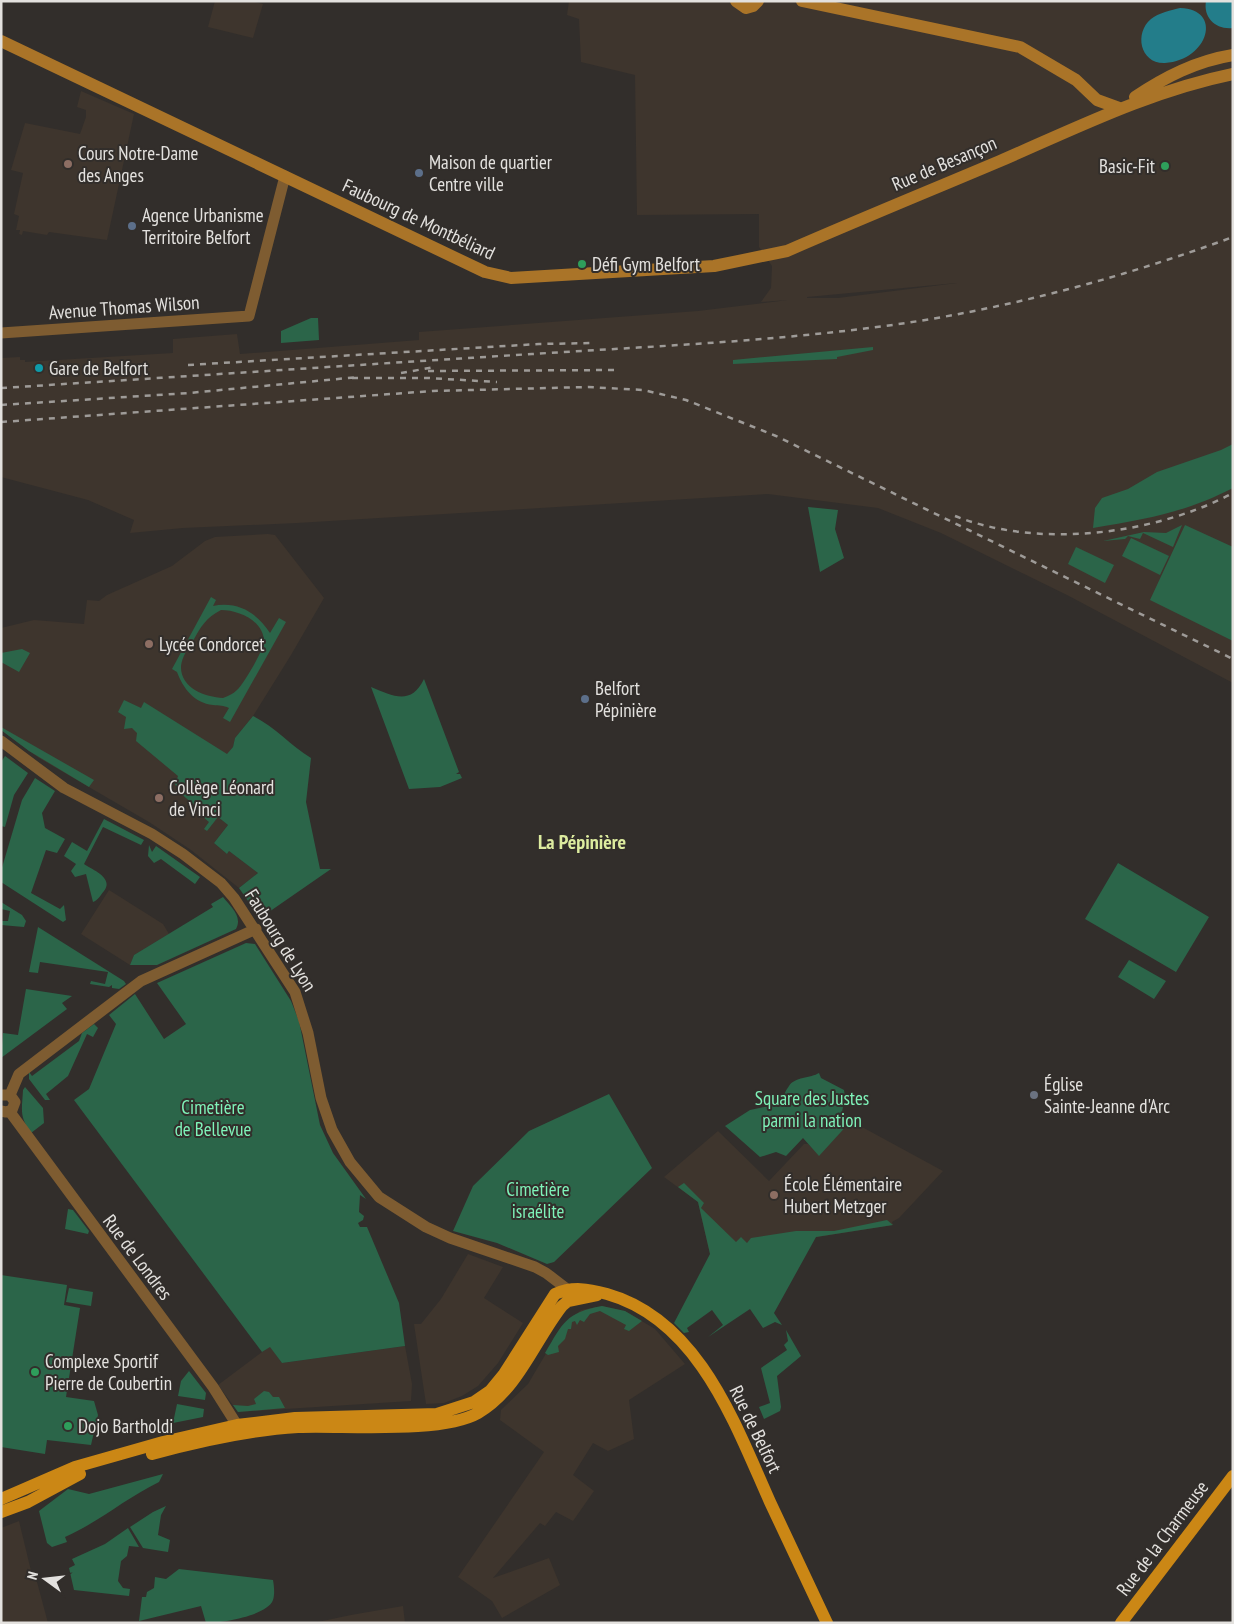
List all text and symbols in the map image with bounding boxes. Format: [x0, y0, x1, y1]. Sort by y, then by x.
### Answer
street label: Rue de Besançon [888, 130, 1000, 196]
place label: Cours Notre-Dame des Anges [78, 141, 198, 187]
place label: Maison de quartier Centre ville [429, 150, 553, 196]
place label: Basic-Fit [1099, 154, 1156, 178]
marker: Cours Notre-Dame des Anges [62, 158, 74, 170]
marker: Basic-Fit [1159, 160, 1171, 172]
marker: Maison de quartier Centre ville [413, 167, 425, 179]
street label: Faubourg de Montbéliard [339, 173, 499, 265]
place label: Agence Urbanisme Territoire Belfort [142, 203, 264, 249]
marker: Agence Urbanisme Territoire Belfort [126, 220, 138, 232]
place label: Défi Gym Belfort [592, 252, 701, 276]
marker: Défi Gym Belfort [576, 258, 588, 270]
street label: Avenue Thomas Wilson [48, 290, 200, 324]
place label: Gare de Belfort [49, 356, 149, 380]
marker: Gare de Belfort [33, 362, 45, 374]
place label: Lycée Condorcet [159, 632, 265, 656]
marker: Lycée Condorcet [143, 638, 155, 650]
place label: Belfort Pépinière [595, 676, 657, 722]
marker: Belfort Pépinière [579, 693, 591, 705]
place label: Collège Léonard de Vinci [169, 775, 274, 821]
marker: Collège Léonard de Vinci [153, 792, 165, 804]
district label: La Pépinière [538, 829, 626, 855]
street label: Faubourg de Lyon [240, 884, 322, 996]
place label: Église Sainte-Jeanne d'Arc [1044, 1072, 1170, 1118]
park label: Square des Justes parmi la nation [755, 1086, 869, 1132]
marker: Église Sainte-Jeanne d'Arc [1028, 1089, 1040, 1101]
park label: Cimetière de Bellevue [175, 1095, 252, 1141]
place label: École Élémentaire Hubert Metzger [784, 1172, 902, 1218]
park label: Cimetière israélite [506, 1177, 570, 1223]
marker: École Élémentaire Hubert Metzger [768, 1189, 780, 1201]
street label: Rue de Londres [98, 1210, 178, 1304]
place label: Complexe Sportif Pierre de Coubertin [45, 1349, 172, 1395]
marker: Complexe Sportif Pierre de Coubertin [29, 1366, 41, 1378]
street label: Rue de Belfort [725, 1381, 788, 1477]
place label: Dojo Bartholdi [78, 1414, 173, 1438]
marker: Dojo Bartholdi [62, 1420, 74, 1432]
street label: Rue de la Charmeuse [1111, 1476, 1213, 1600]
north arrow [20, 1554, 70, 1604]
text: N [23, 1570, 42, 1582]

